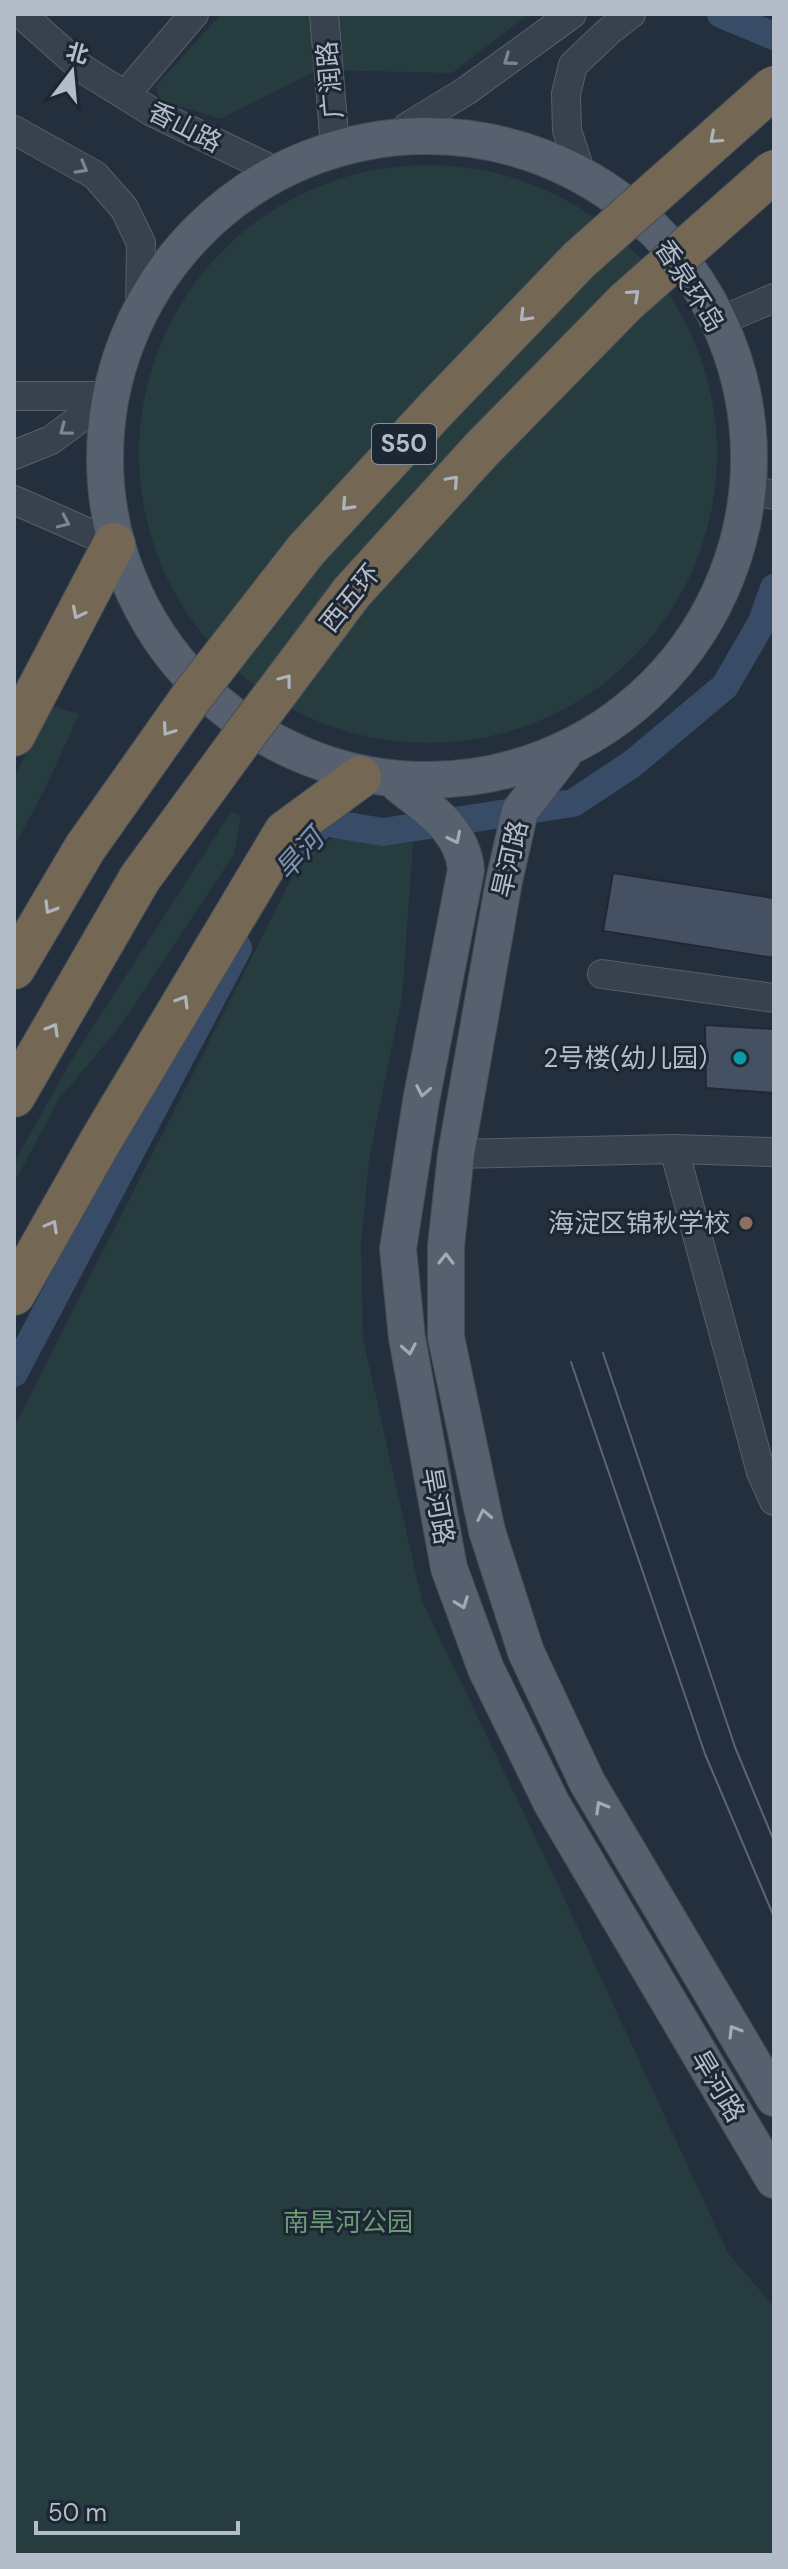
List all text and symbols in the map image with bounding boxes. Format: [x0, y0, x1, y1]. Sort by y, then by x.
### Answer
north arrow [32, 32, 112, 112]
text: 北 [63, 36, 92, 70]
street label: 广润路 [310, 40, 350, 120]
one-way arrow [503, 50, 517, 65]
street label: 香山路 [143, 94, 227, 160]
one-way arrow [710, 128, 724, 143]
one-way arrow [74, 158, 88, 173]
street label: 香泉环岛 [647, 233, 733, 339]
one-way arrow [625, 290, 640, 304]
one-way arrow [521, 306, 535, 321]
one-way arrow [59, 421, 73, 435]
road number: S50 [372, 424, 436, 464]
one-way arrow [444, 476, 459, 490]
one-way arrow [342, 496, 357, 510]
one-way arrow [56, 512, 70, 528]
street label: 西五环 [312, 557, 388, 639]
one-way arrow [73, 604, 88, 619]
one-way arrow [276, 674, 290, 689]
one-way arrow [163, 721, 178, 736]
water label: 旱河 [267, 817, 335, 888]
street label: 旱河路 [485, 817, 535, 901]
one-way arrow [445, 830, 461, 844]
one-way arrow [44, 899, 60, 914]
one-way arrow [173, 996, 189, 1010]
one-way arrow [43, 1023, 59, 1037]
place label: 2号楼(幼儿园） [543, 1041, 724, 1075]
marker: 2号楼(幼儿园） [731, 1049, 749, 1067]
one-way arrow [416, 1085, 433, 1098]
place label: 海淀区锦秋学校 [548, 1206, 730, 1240]
marker: 海淀区锦秋学校 [737, 1214, 755, 1232]
one-way arrow [42, 1220, 58, 1235]
one-way arrow [437, 1252, 455, 1265]
one-way arrow [399, 1342, 416, 1356]
street label: 旱河路 [414, 1465, 462, 1547]
one-way arrow [476, 1509, 493, 1522]
one-way arrow [452, 1595, 469, 1609]
one-way arrow [596, 1801, 611, 1816]
one-way arrow [728, 2025, 743, 2040]
street label: 旱河路 [683, 2044, 753, 2128]
park label: 南旱河公园 [283, 2205, 413, 2239]
scale bar [36, 2485, 238, 2535]
text: 50 m [48, 2497, 107, 2528]

